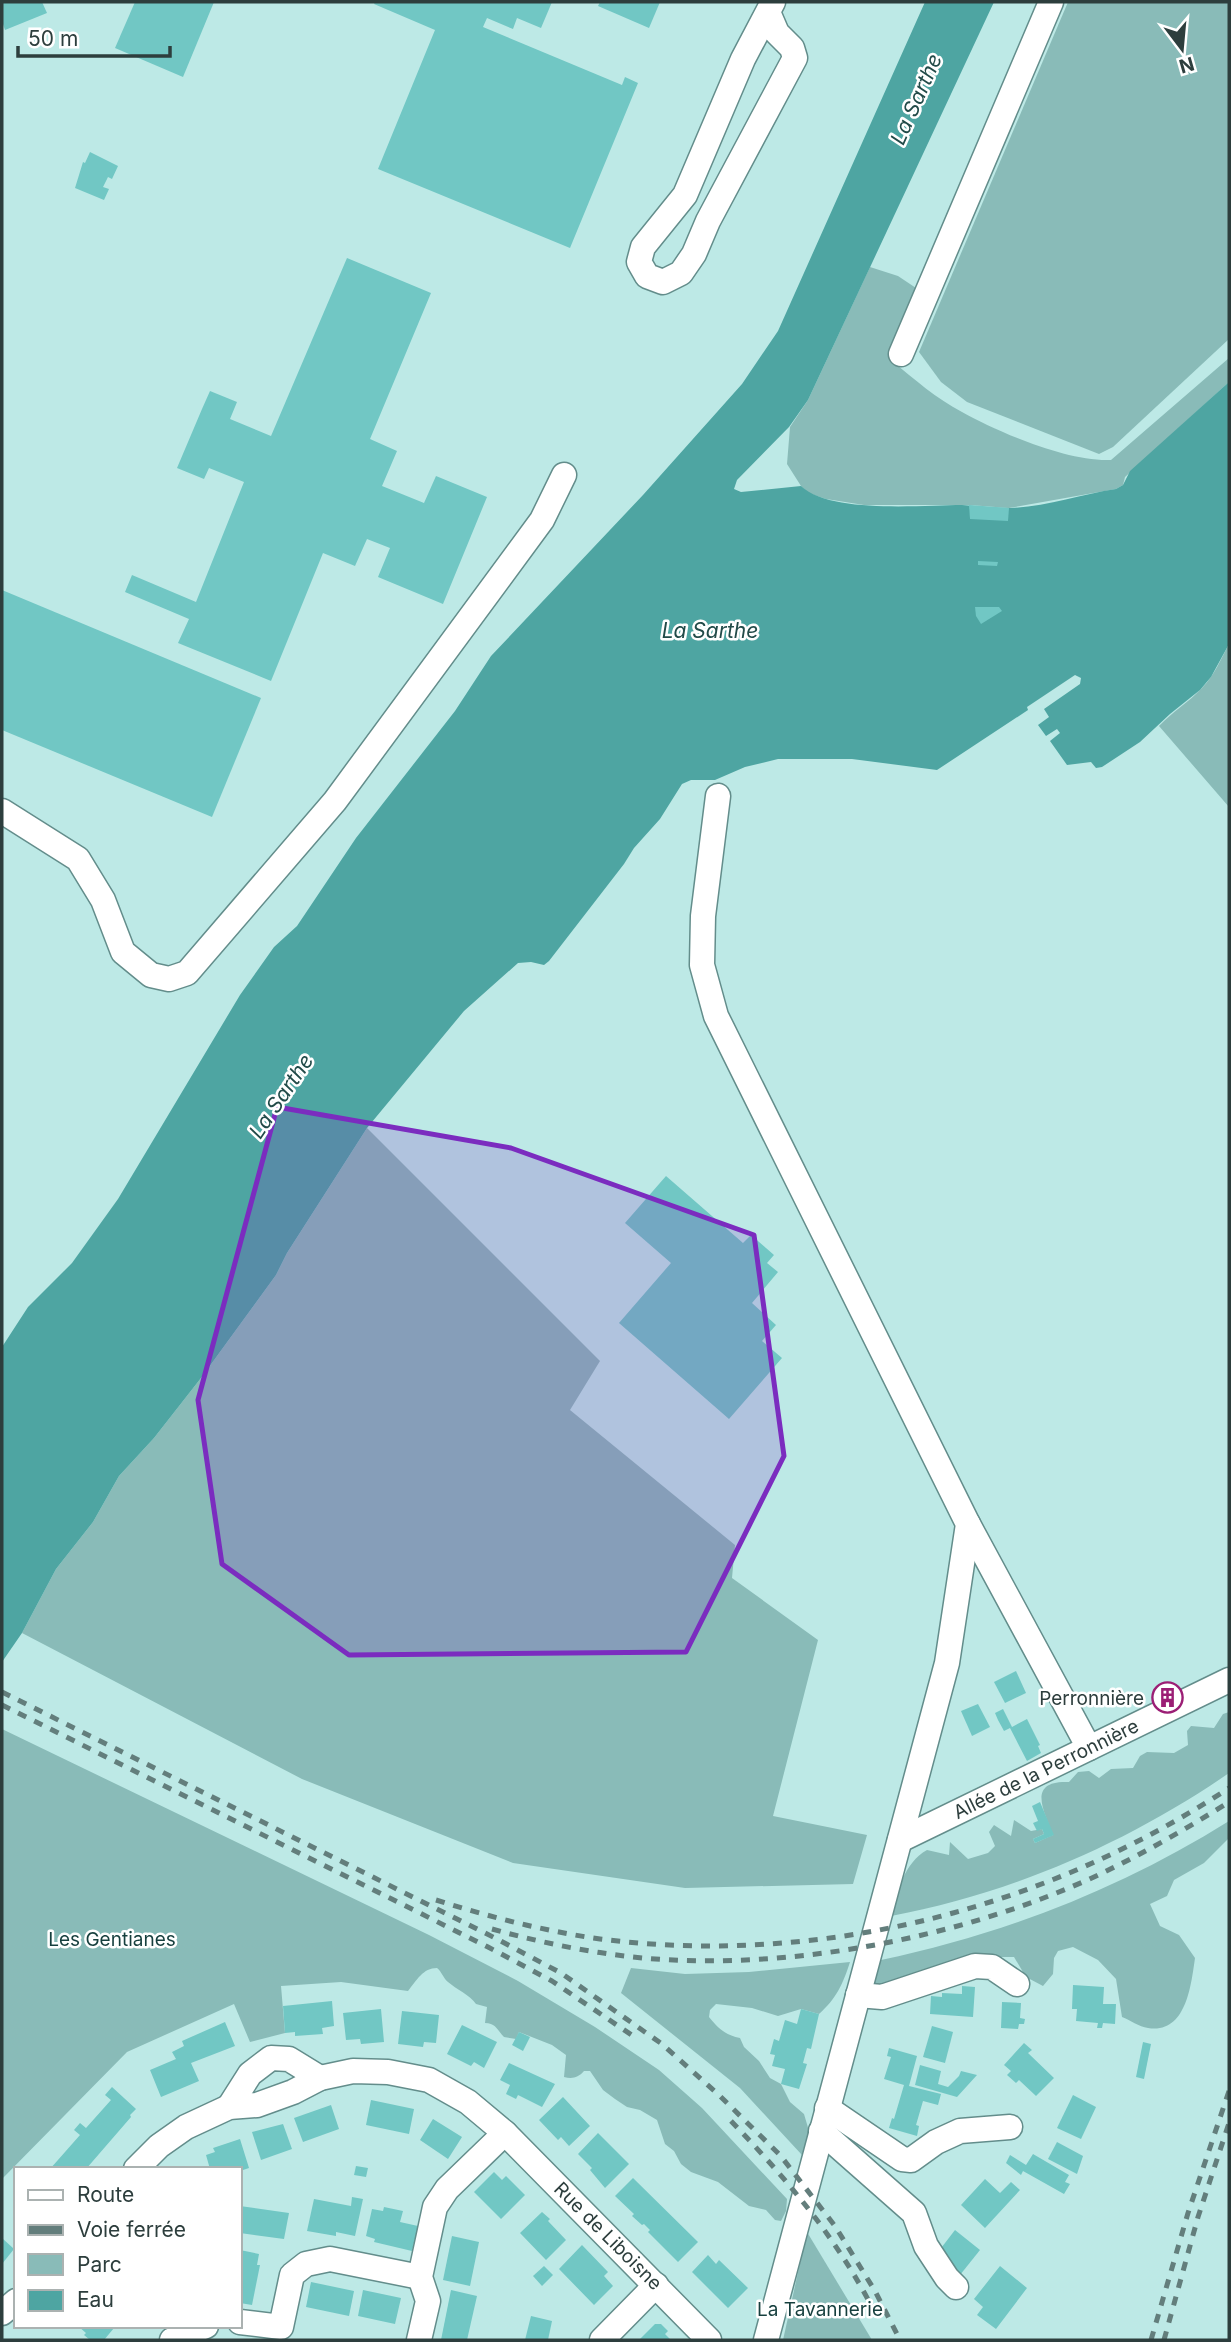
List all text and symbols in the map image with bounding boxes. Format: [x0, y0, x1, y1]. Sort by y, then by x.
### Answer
scale bar [18, 14, 170, 58]
north arrow [1147, 14, 1217, 84]
text: 50 m [28, 26, 78, 51]
water label: La Sarthe [885, 50, 947, 148]
text: N [1176, 52, 1197, 78]
water label: La Sarthe [662, 618, 758, 643]
water label: La Sarthe [244, 1049, 318, 1143]
building icon: Perronnière [1150, 1681, 1184, 1715]
place label: Perronnière [1039, 1687, 1144, 1710]
street label: Allée de la Perronnière [950, 1714, 1142, 1824]
park label: Les Gentianes [48, 1928, 176, 1951]
legend [14, 2167, 242, 2328]
street label: Rue de Liboisne [549, 2177, 667, 2295]
text: Route [77, 2182, 134, 2207]
text: Voie ferrée [77, 2217, 186, 2242]
text: Parc [77, 2252, 122, 2277]
text: Eau [77, 2287, 114, 2312]
park label: La Tavannerie [757, 2298, 883, 2321]

